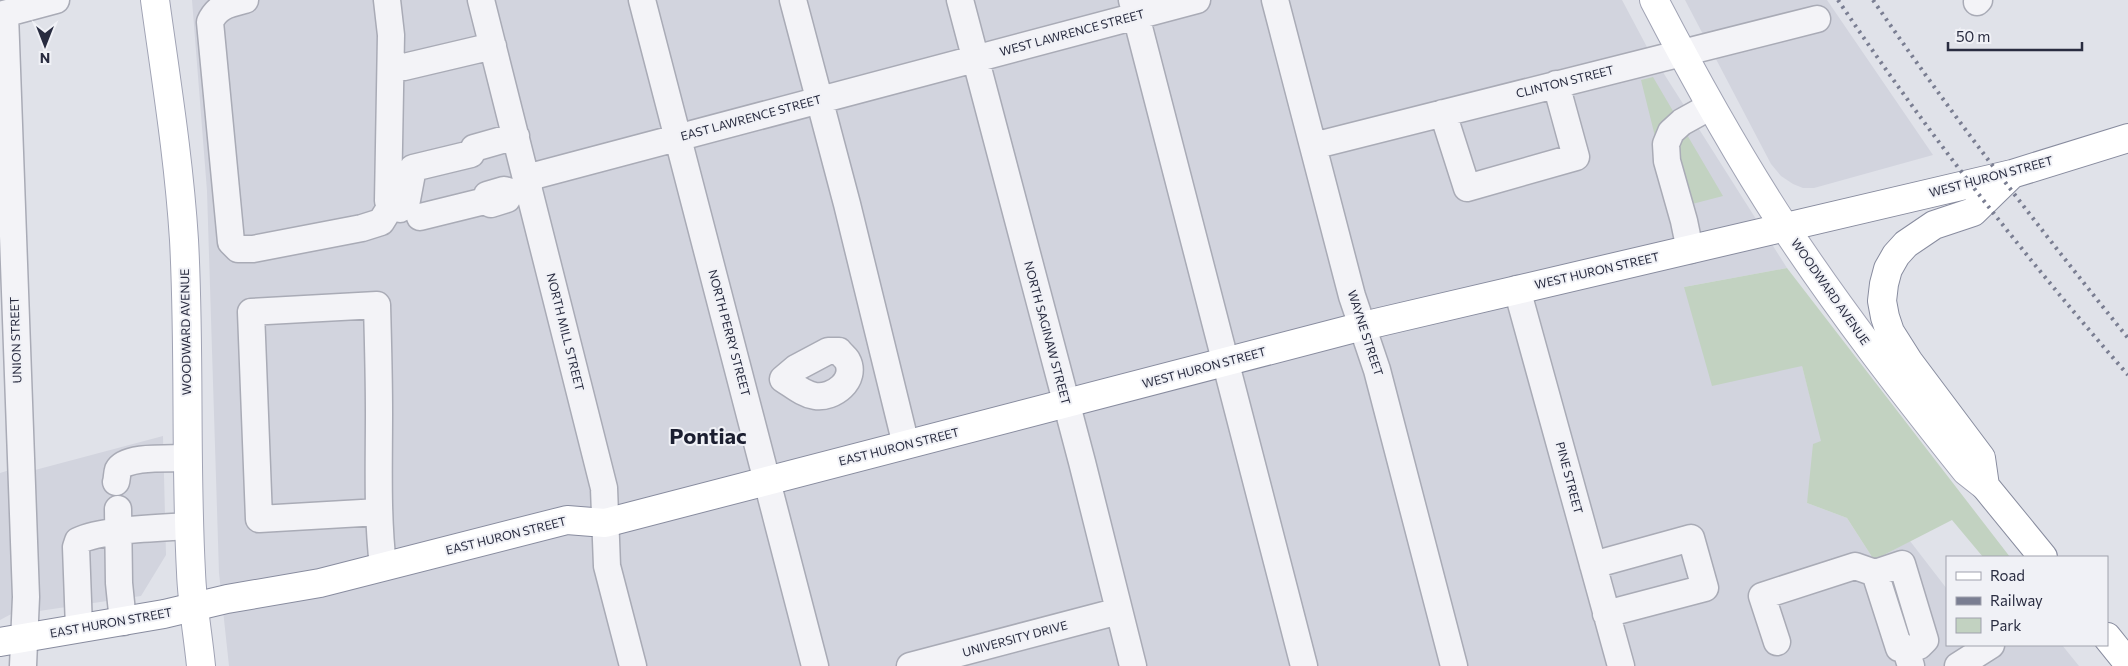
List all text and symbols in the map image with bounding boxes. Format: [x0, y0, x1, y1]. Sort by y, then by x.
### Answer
street label: WEST LAWRENCE STREET [998, 6, 1146, 58]
north arrow [20, 20, 70, 70]
scale bar [1948, 20, 2082, 52]
text: 50 m [1956, 27, 1990, 45]
text: N [40, 50, 50, 67]
street label: CLINTON STREET [1514, 62, 1616, 100]
street label: EAST LAWRENCE STREET [679, 91, 823, 143]
street label: WEST HURON STREET [1927, 153, 2054, 199]
street label: WOODWARD AVENUE [1789, 236, 1873, 347]
street label: WEST HURON STREET [1533, 249, 1661, 291]
street label: NORTH SAGINAW STREET [1022, 259, 1074, 406]
street label: NORTH PERRY STREET [706, 268, 754, 398]
street label: WOODWARD AVENUE [177, 269, 193, 395]
street label: NORTH MILL STREET [545, 271, 587, 392]
street label: WAYNE STREET [1345, 288, 1387, 378]
street label: UNION STREET [6, 296, 24, 384]
street label: WEST HURON STREET [1140, 344, 1267, 390]
district label: Pontiac [669, 422, 747, 449]
street label: EAST HURON STREET [837, 424, 961, 468]
street label: PINE STREET [1554, 440, 1586, 516]
street label: EAST HURON STREET [444, 513, 568, 557]
legend [1946, 556, 2108, 646]
text: Road [1990, 566, 2025, 584]
text: Railway [1990, 591, 2043, 609]
street label: EAST HURON STREET [49, 604, 173, 640]
text: Park [1990, 616, 2021, 634]
street label: UNIVERSITY DRIVE [961, 617, 1069, 659]

